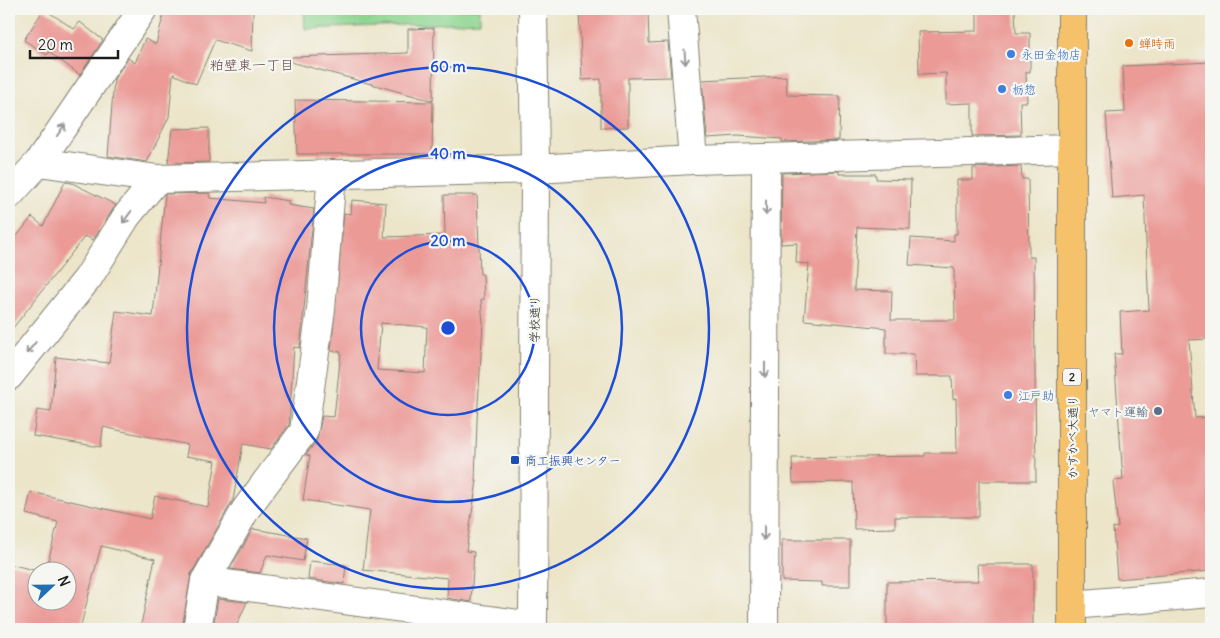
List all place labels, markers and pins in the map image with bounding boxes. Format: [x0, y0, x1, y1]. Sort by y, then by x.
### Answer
place label: 蝉時雨 [1139, 36, 1175, 51]
marker: 蝉時雨 [1123, 37, 1135, 49]
place label: 永田金物店 [1021, 47, 1081, 62]
marker: 永田金物店 [1005, 48, 1017, 60]
place label: 栃惣 [1012, 82, 1036, 97]
marker: 栃惣 [996, 83, 1008, 95]
centre of rings [439, 319, 457, 337]
place label: 江戸助 [1018, 388, 1054, 403]
marker: 江戸助 [1002, 389, 1014, 401]
place label: ヤマト運輸 [1088, 404, 1148, 419]
marker: ヤマト運輸 [1152, 405, 1164, 417]
place label: 商工振興センター [525, 453, 621, 468]
marker: 商工振興センター [509, 454, 521, 466]

